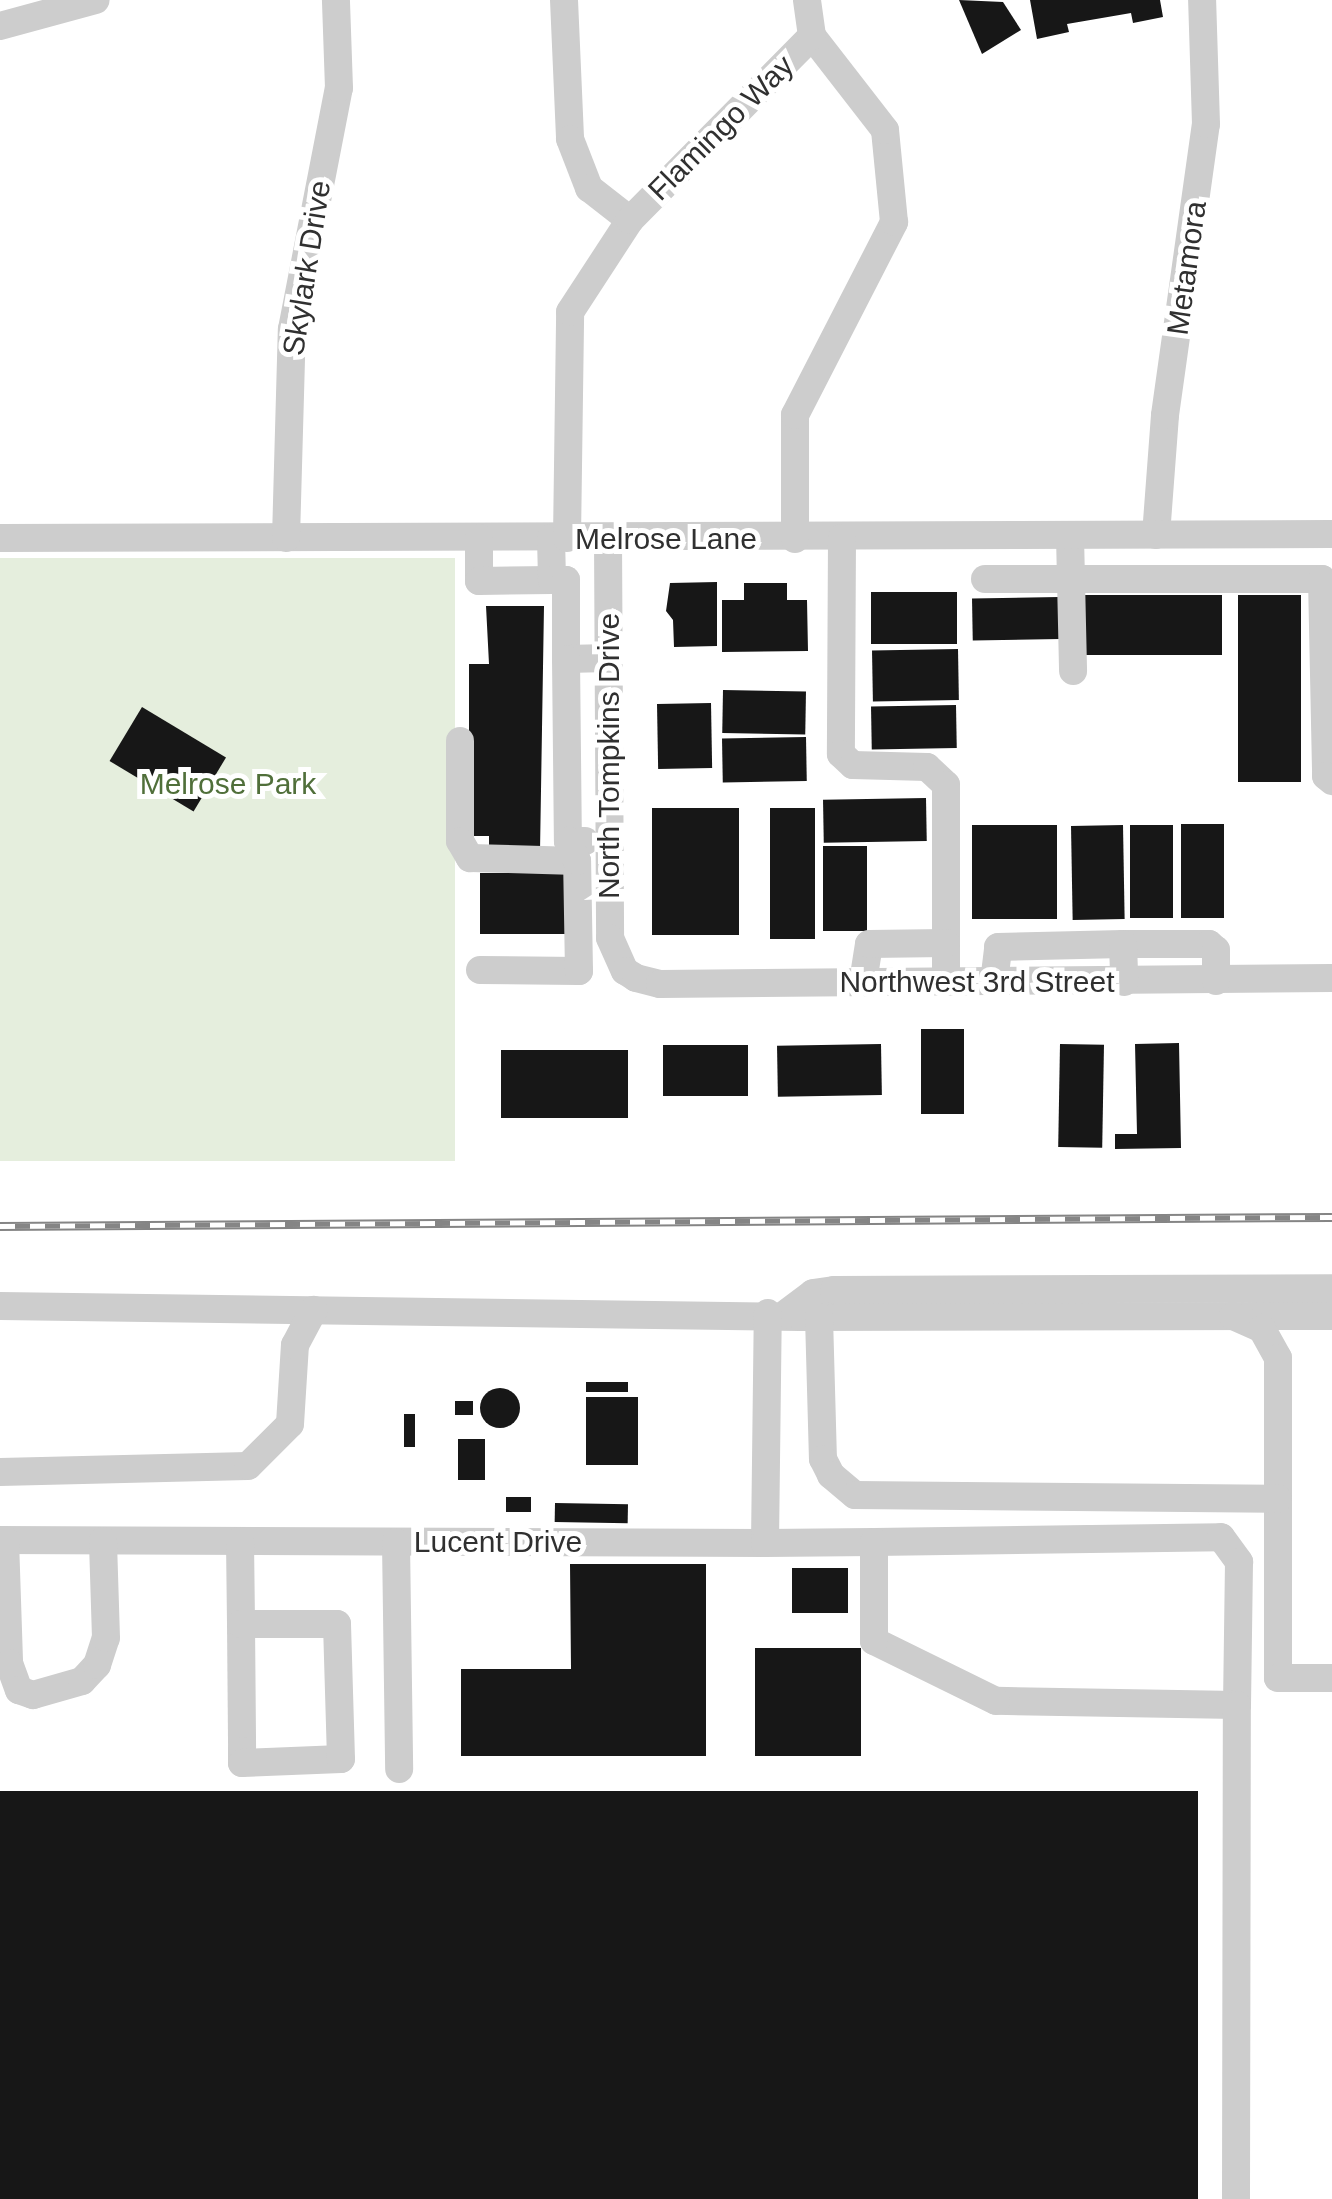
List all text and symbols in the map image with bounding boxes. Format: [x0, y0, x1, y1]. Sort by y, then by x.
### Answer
street label: Flamingo Way [641, 48, 801, 208]
street label: Skylark Drive [275, 178, 339, 358]
street label: Metamora [1160, 199, 1214, 337]
street label: Melrose Lane [575, 521, 757, 557]
street label: North Tompkins Drive [591, 613, 627, 899]
park label: Melrose Park [140, 766, 316, 802]
street label: Northwest 3rd Street [839, 964, 1115, 1000]
street label: Lucent Drive [414, 1524, 582, 1560]

